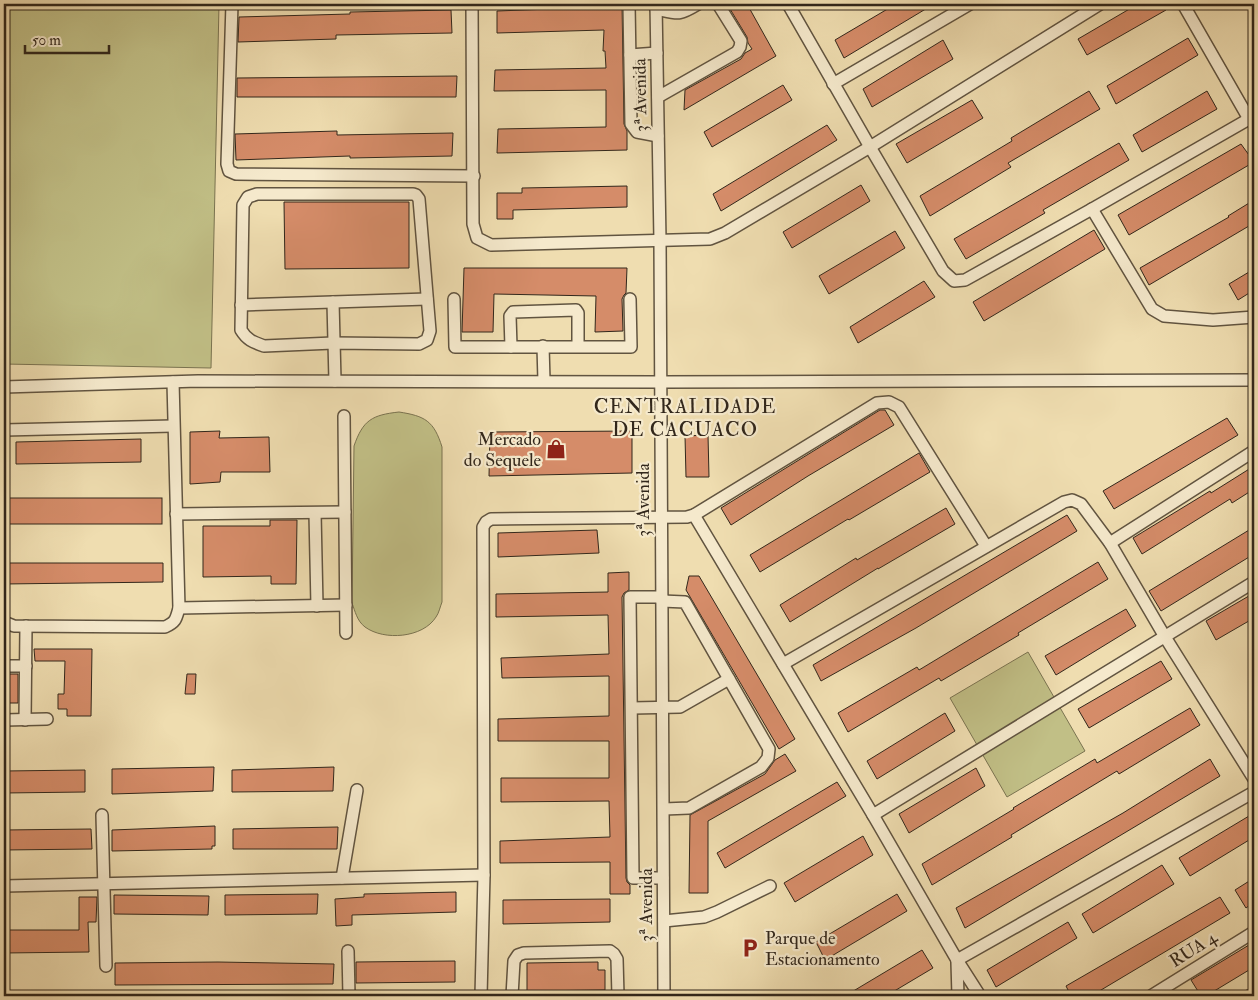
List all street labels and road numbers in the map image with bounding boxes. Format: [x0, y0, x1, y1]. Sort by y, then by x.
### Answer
street label: 3ª Avenida [628, 57, 653, 132]
street label: 3ª Avenida [632, 463, 655, 537]
street label: 3ª Avenida [635, 868, 658, 942]
street label: RUA 4 [1165, 925, 1222, 973]

